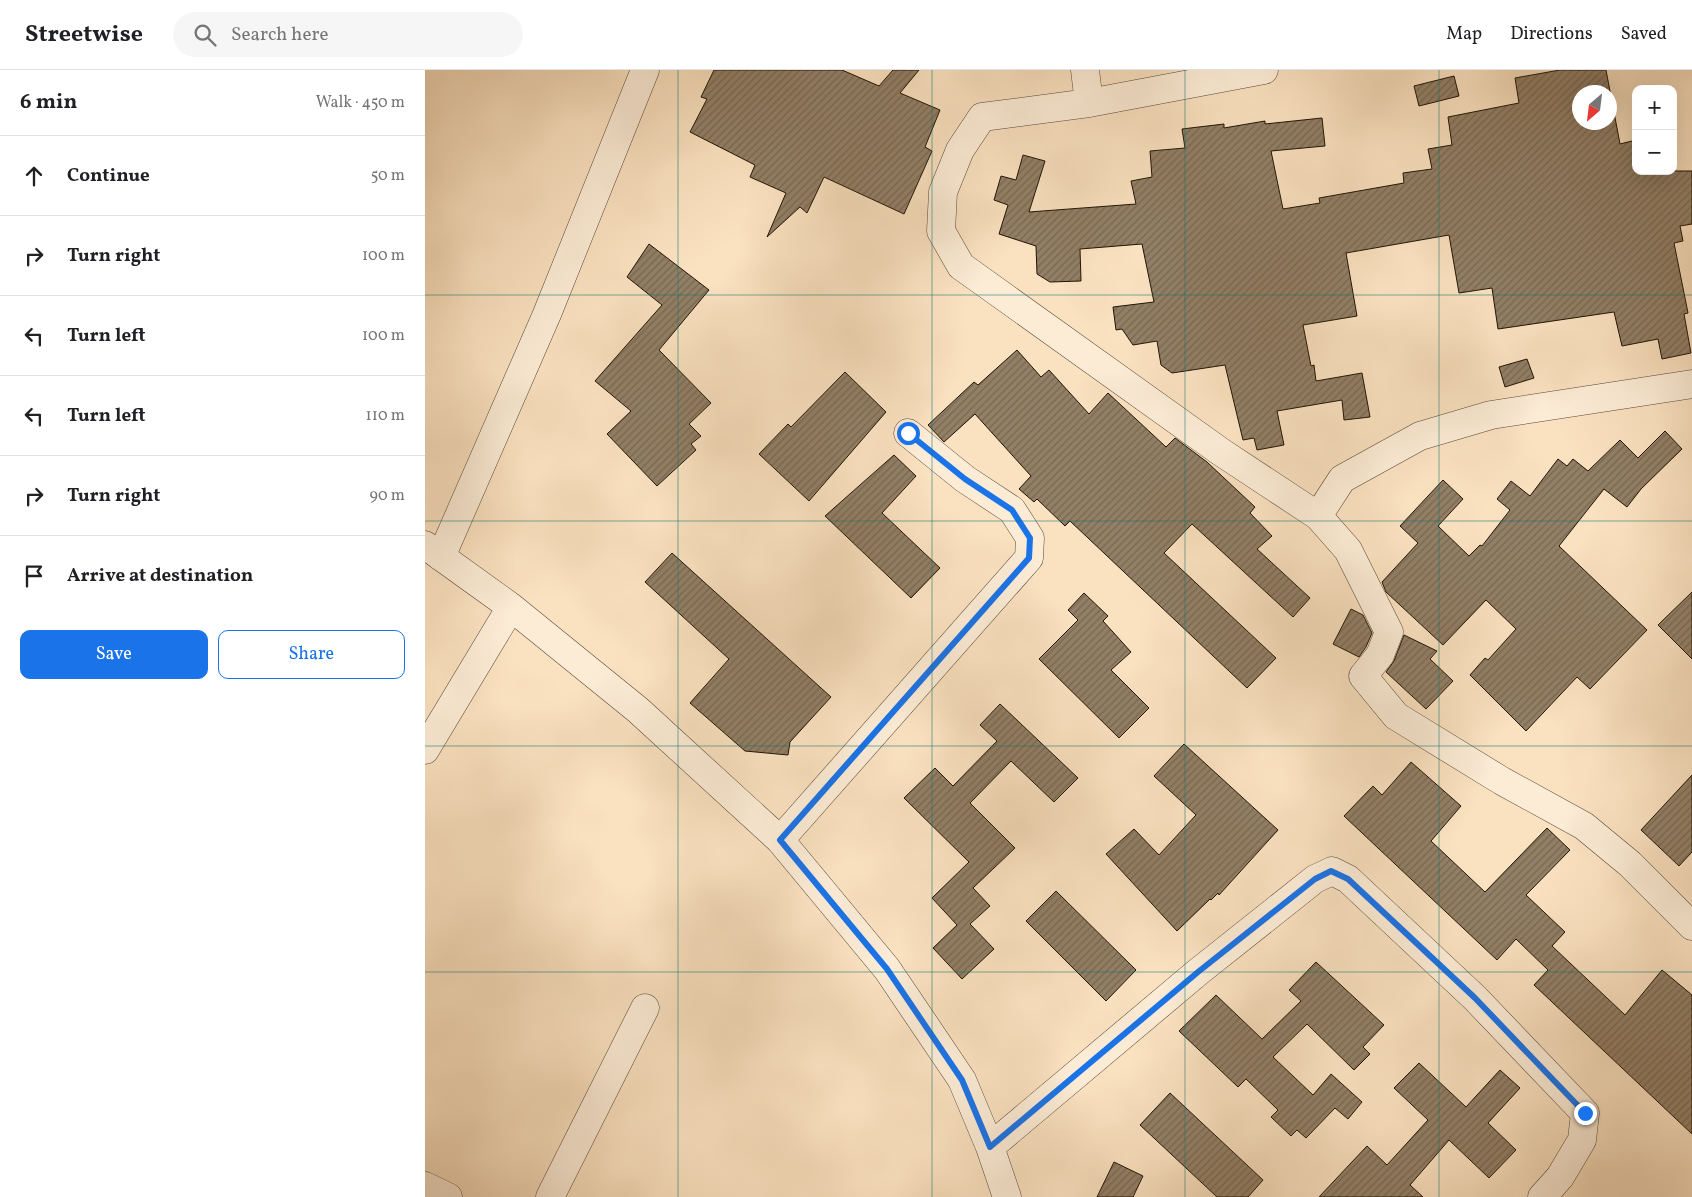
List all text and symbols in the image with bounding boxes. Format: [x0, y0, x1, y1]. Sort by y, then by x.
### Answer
search box [173, 12, 523, 57]
text: Streetwise [25, 18, 143, 52]
icon: search [191, 21, 219, 49]
text: Search here [231, 22, 328, 48]
text: Map [1446, 22, 1482, 47]
text: Directions [1510, 22, 1593, 47]
text: Saved [1621, 22, 1667, 47]
north arrow [1572, 85, 1617, 130]
map controls [1632, 85, 1677, 175]
button: + [1632, 85, 1677, 130]
text: 6 min [20, 88, 77, 117]
text: Walk · 450 m [316, 92, 405, 114]
button: − [1632, 130, 1677, 175]
icon: ahead [20, 162, 48, 190]
text: Continue [67, 163, 150, 189]
text: 50 m [371, 165, 405, 187]
icon: right [20, 242, 48, 270]
text: Turn right [67, 243, 160, 269]
text: 100 m [362, 245, 405, 267]
icon: left [20, 322, 48, 350]
text: Turn left [67, 323, 146, 349]
text: 100 m [362, 325, 405, 347]
icon: left [20, 402, 48, 430]
text: Turn left [67, 403, 146, 429]
text: 110 m [366, 405, 405, 427]
route start [897, 422, 920, 445]
icon: right [20, 482, 48, 510]
text: Turn right [67, 483, 160, 509]
text: 90 m [369, 485, 405, 507]
icon: arrive [20, 562, 48, 590]
text: Arrive at destination [67, 563, 253, 589]
button: Save [20, 630, 208, 679]
button: Share [218, 630, 405, 679]
route end [1574, 1102, 1597, 1125]

